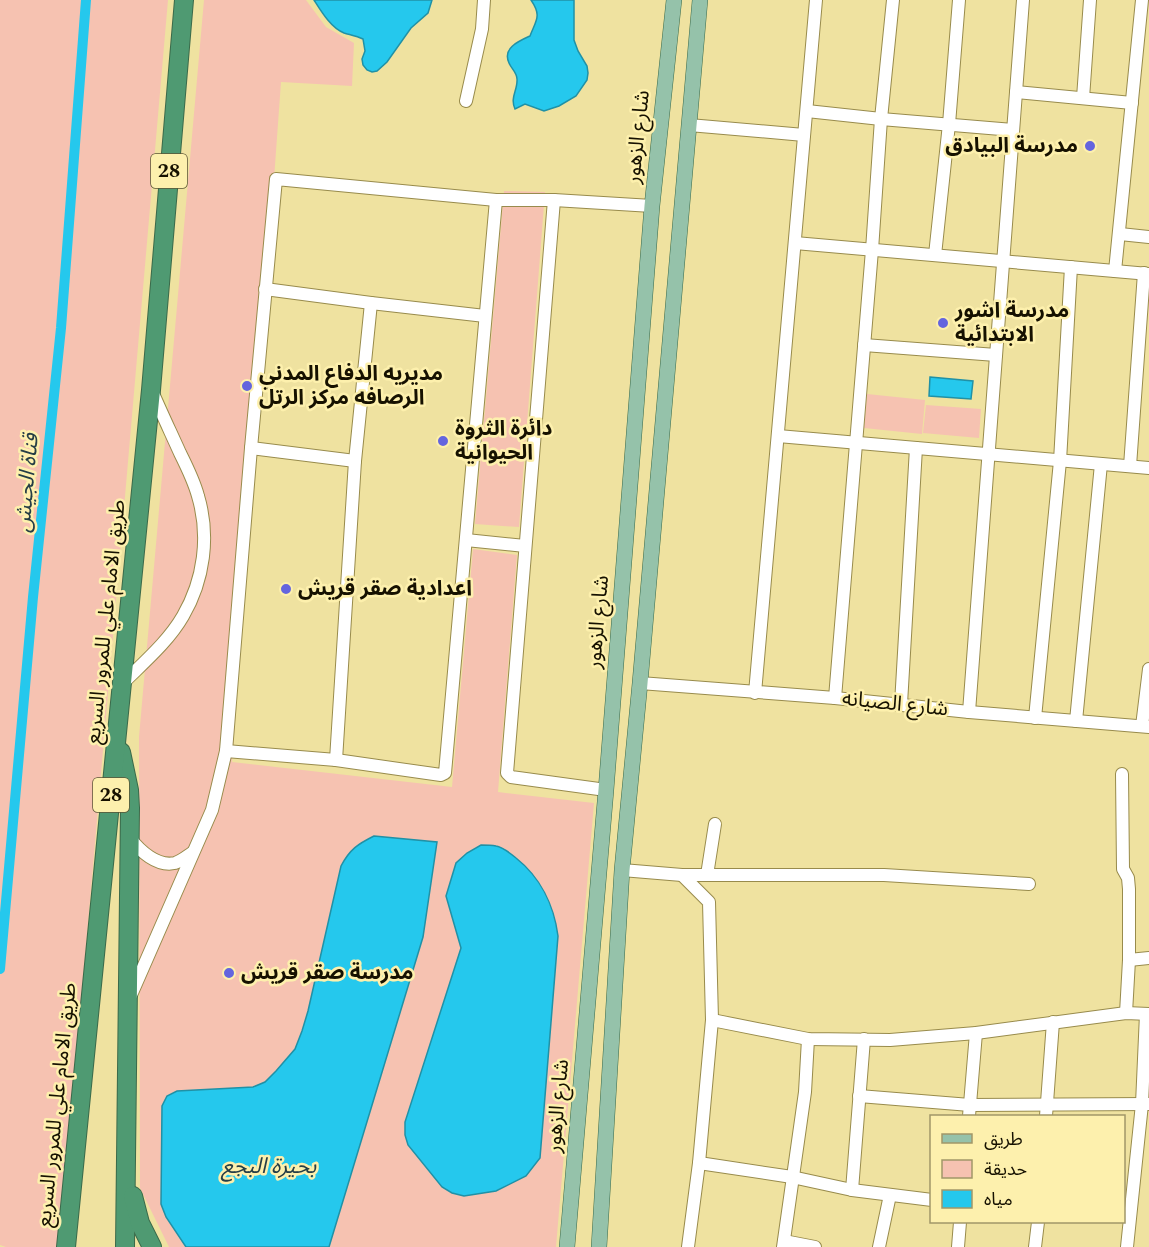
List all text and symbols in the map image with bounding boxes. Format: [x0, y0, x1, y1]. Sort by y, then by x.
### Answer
street label: شارع الزهور [617, 89, 659, 186]
place label: مدرسة البيادق [945, 130, 1078, 162]
marker: مدرسة البيادق [1083, 139, 1097, 153]
road number: 28 [151, 154, 187, 188]
place label: مدرسة اشور الابتدائية [954, 295, 1069, 351]
marker: مدرسة اشور الابتدائية [936, 316, 950, 330]
place label: مديريه الدفاع المدني الرصافه مركز الرتل [259, 358, 443, 414]
marker: مديريه الدفاع المدني الرصافه مركز الرتل [240, 379, 254, 393]
place label: دائرة الثروة الحيوانية [455, 413, 552, 469]
water label: قناة الجيش [6, 430, 48, 534]
marker: دائرة الثروة الحيوانية [436, 434, 450, 448]
street label: طريق الامام علي للمرور السريع [77, 498, 135, 746]
place label: اعدادية صقر قريش [298, 573, 472, 605]
street label: شارع الزهور [578, 574, 618, 671]
marker: اعدادية صقر قريش [279, 582, 293, 596]
street label: شارع الصيانه [840, 683, 950, 725]
road number: 28 [93, 778, 129, 812]
place label: مدرسة صقر قريش [241, 957, 414, 989]
marker: مدرسة صقر قريش [222, 966, 236, 980]
street label: طريق الامام علي للمرور السريع [28, 981, 86, 1229]
street label: شارع الزهور [538, 1058, 578, 1155]
legend [930, 1115, 1125, 1223]
text: طريق [984, 1126, 1023, 1153]
water label: بحيرة البجع [220, 1150, 317, 1183]
text: حديقة [984, 1156, 1027, 1183]
text: مياه [984, 1186, 1013, 1213]

